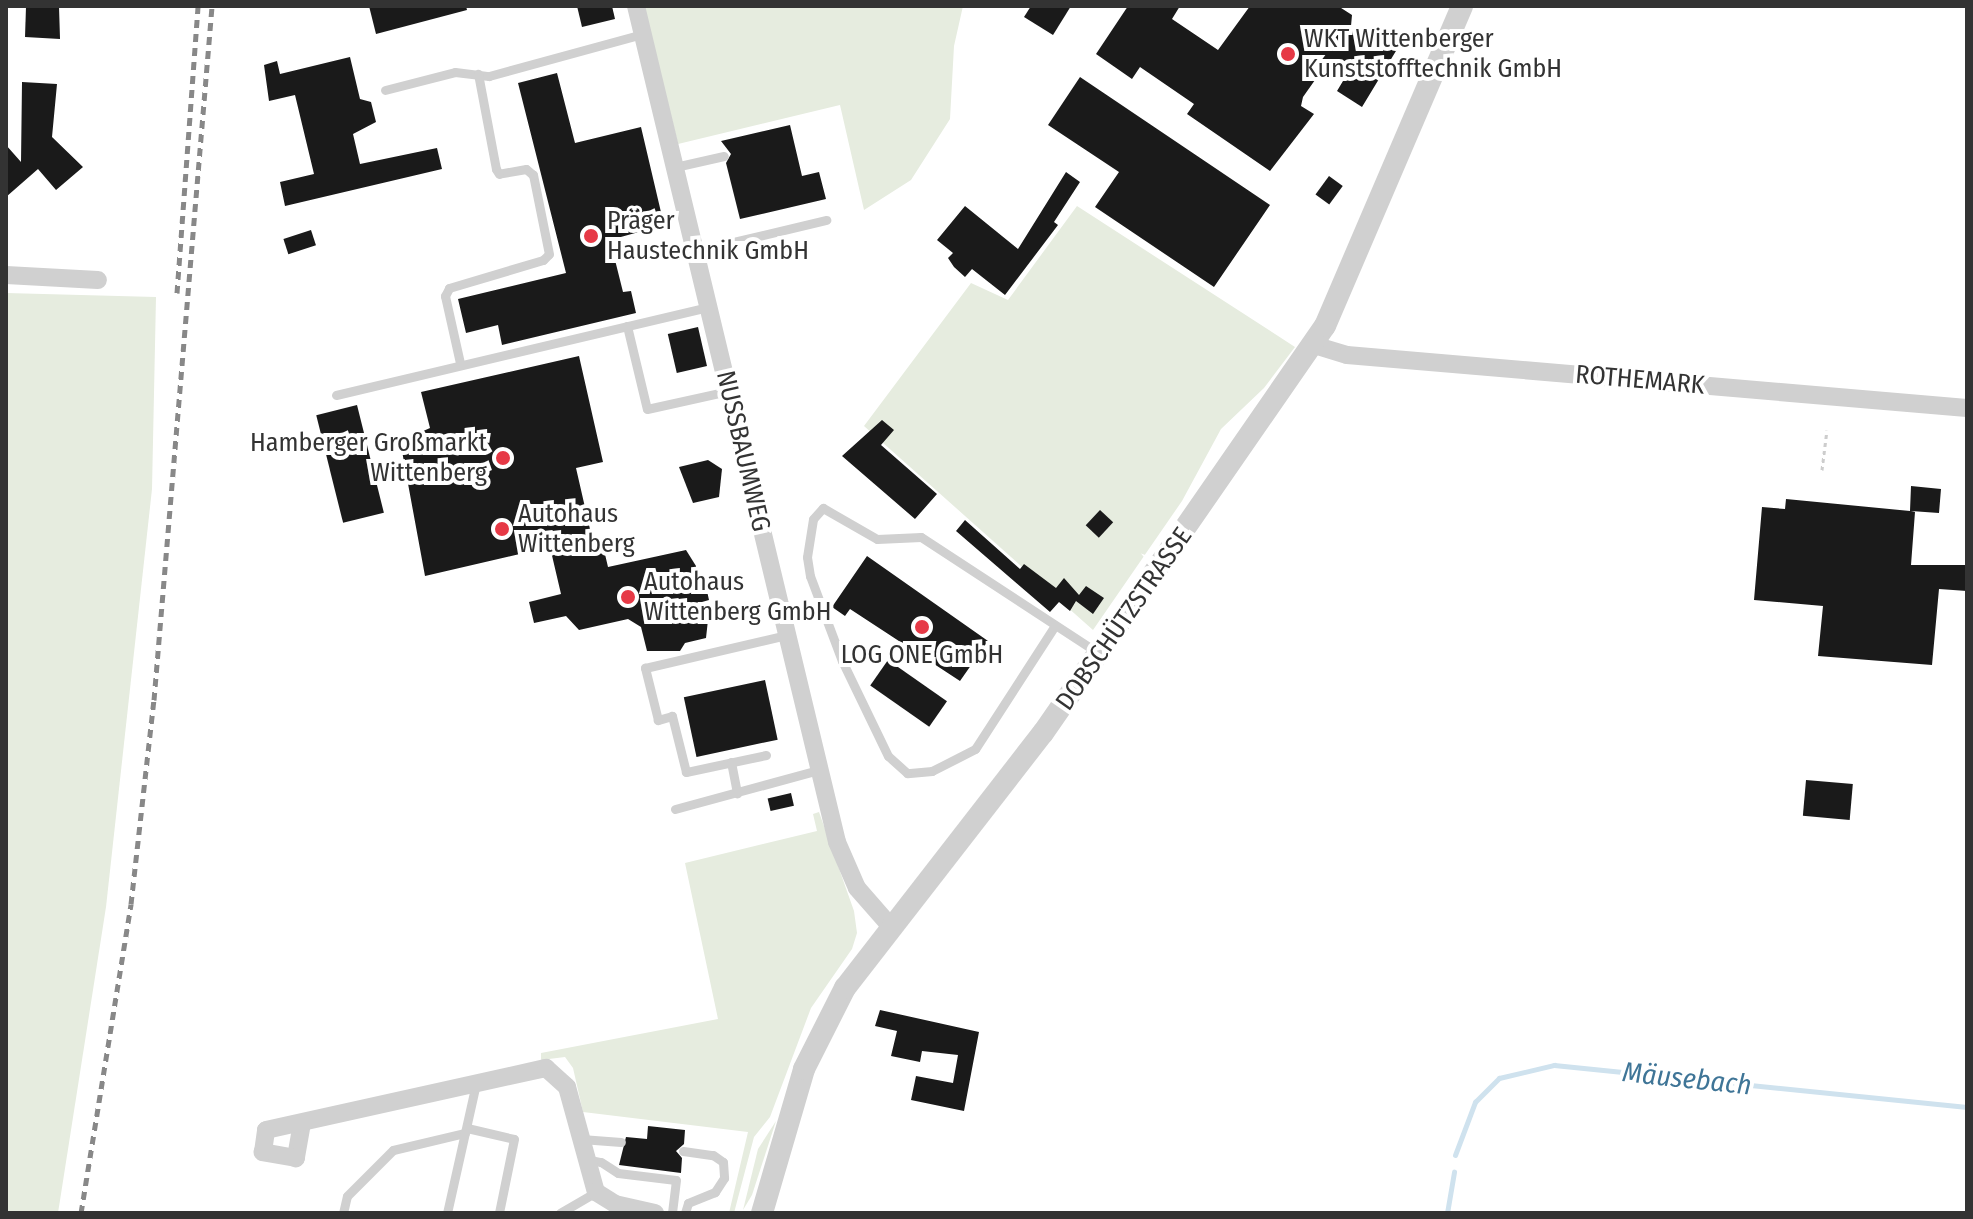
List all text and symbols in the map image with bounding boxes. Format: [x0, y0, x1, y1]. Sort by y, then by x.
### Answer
place label: WKT Wittenberger Kunststofftechnik GmbH [1304, 23, 1562, 84]
marker: WKT Wittenberger Kunststofftechnik GmbH [1279, 45, 1297, 63]
place label: Präger Haustechnik GmbH [607, 205, 809, 266]
marker: Präger Haustechnik GmbH [582, 227, 600, 245]
street label: ROTHEMARK [1574, 359, 1706, 401]
street label: NUSSBAUMWEG [709, 368, 777, 534]
place label: Hamberger Großmarkt Wittenberg [250, 427, 487, 488]
marker: Hamberger Großmarkt Wittenberg [494, 449, 512, 467]
place label: Autohaus Wittenberg [518, 498, 635, 560]
marker: Autohaus Wittenberg [493, 520, 511, 538]
street label: DOBSCHÜTZSTRASSE [1049, 522, 1199, 716]
place label: Autohaus Wittenberg GmbH [644, 566, 831, 628]
marker: Autohaus Wittenberg GmbH [619, 588, 637, 606]
marker: LOG ONE GmbH [913, 618, 931, 636]
place label: LOG ONE GmbH [841, 639, 1003, 671]
water label: Mäusebach [1621, 1056, 1753, 1102]

